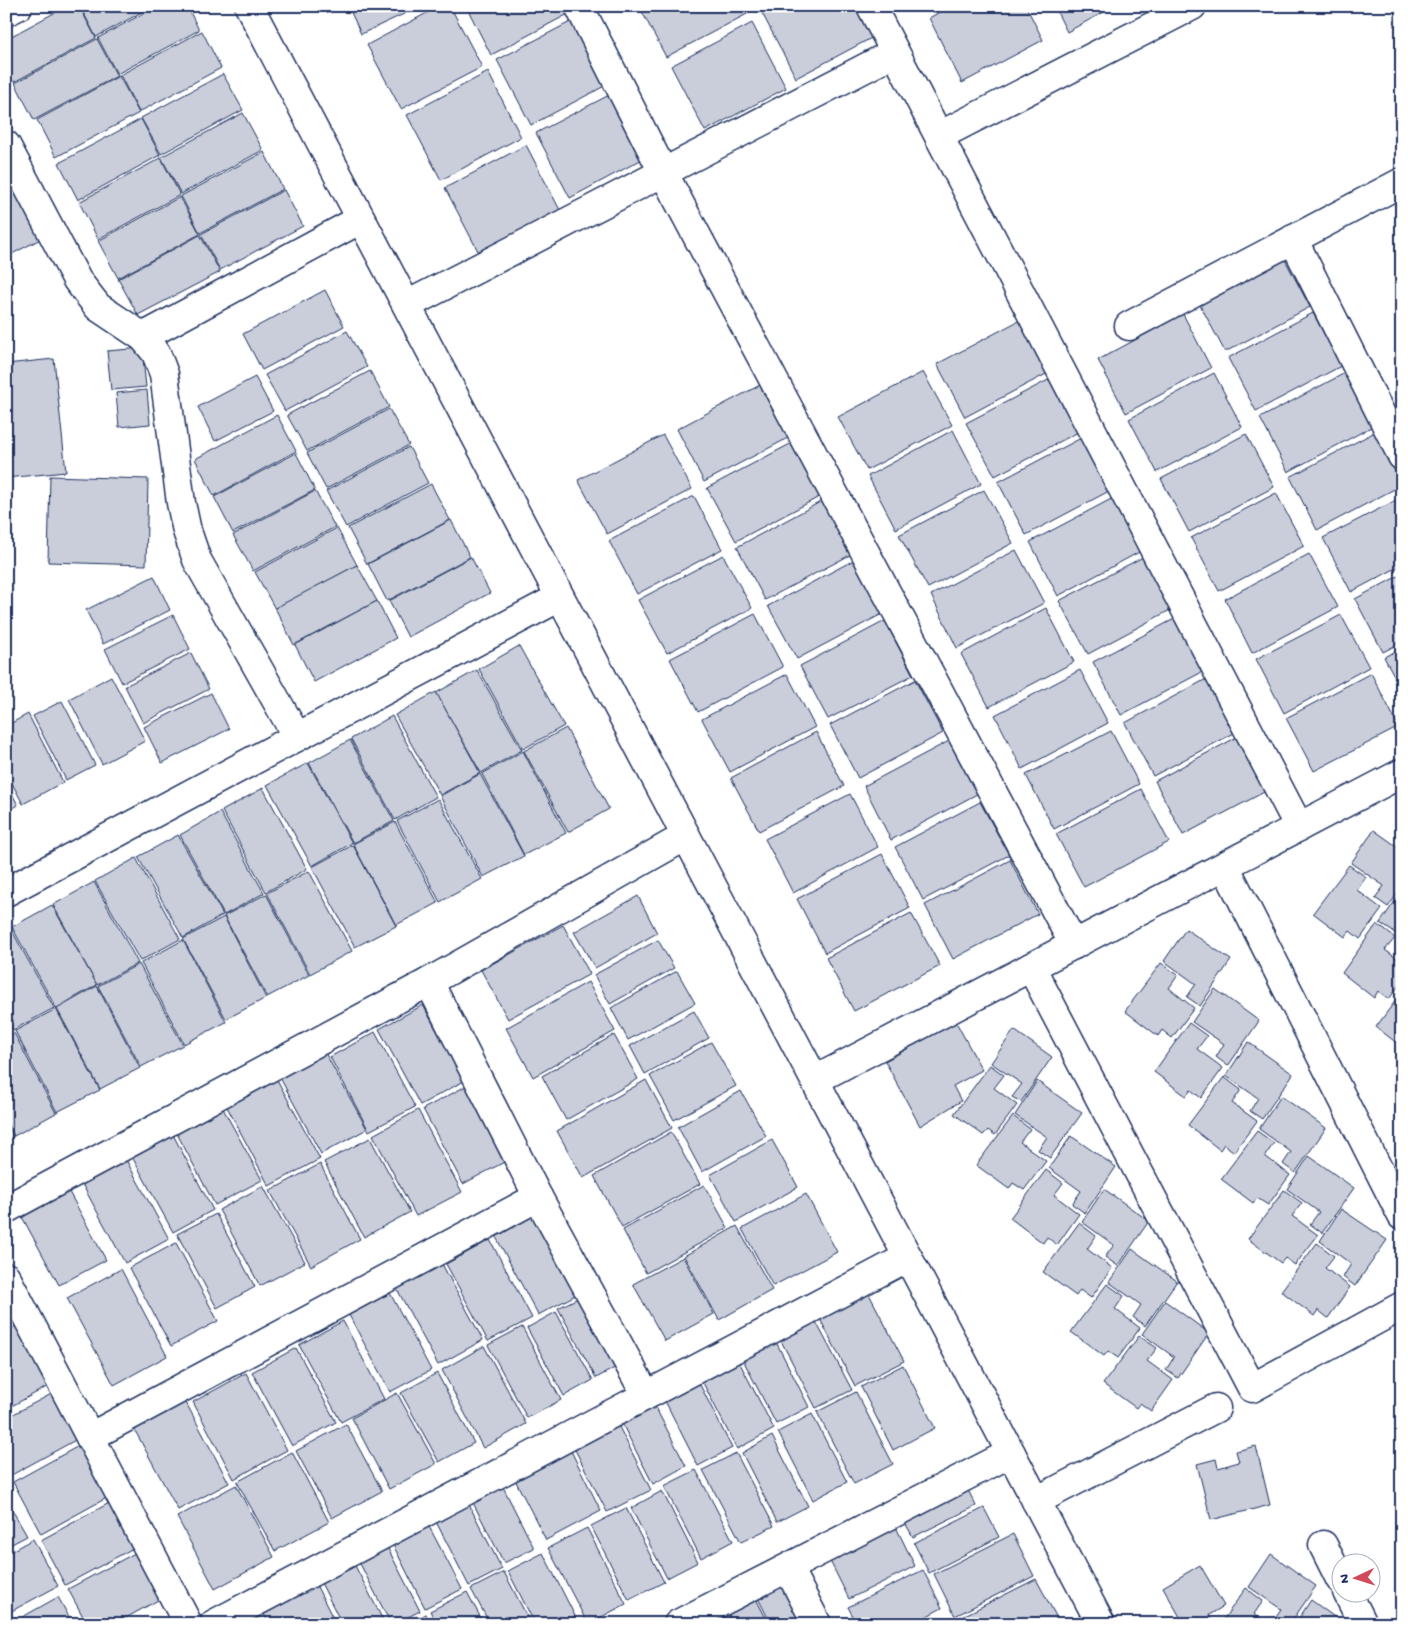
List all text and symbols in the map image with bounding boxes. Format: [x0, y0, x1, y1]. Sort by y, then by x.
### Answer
north arrow [1330, 1552, 1380, 1602]
text: N [1337, 1574, 1354, 1584]

